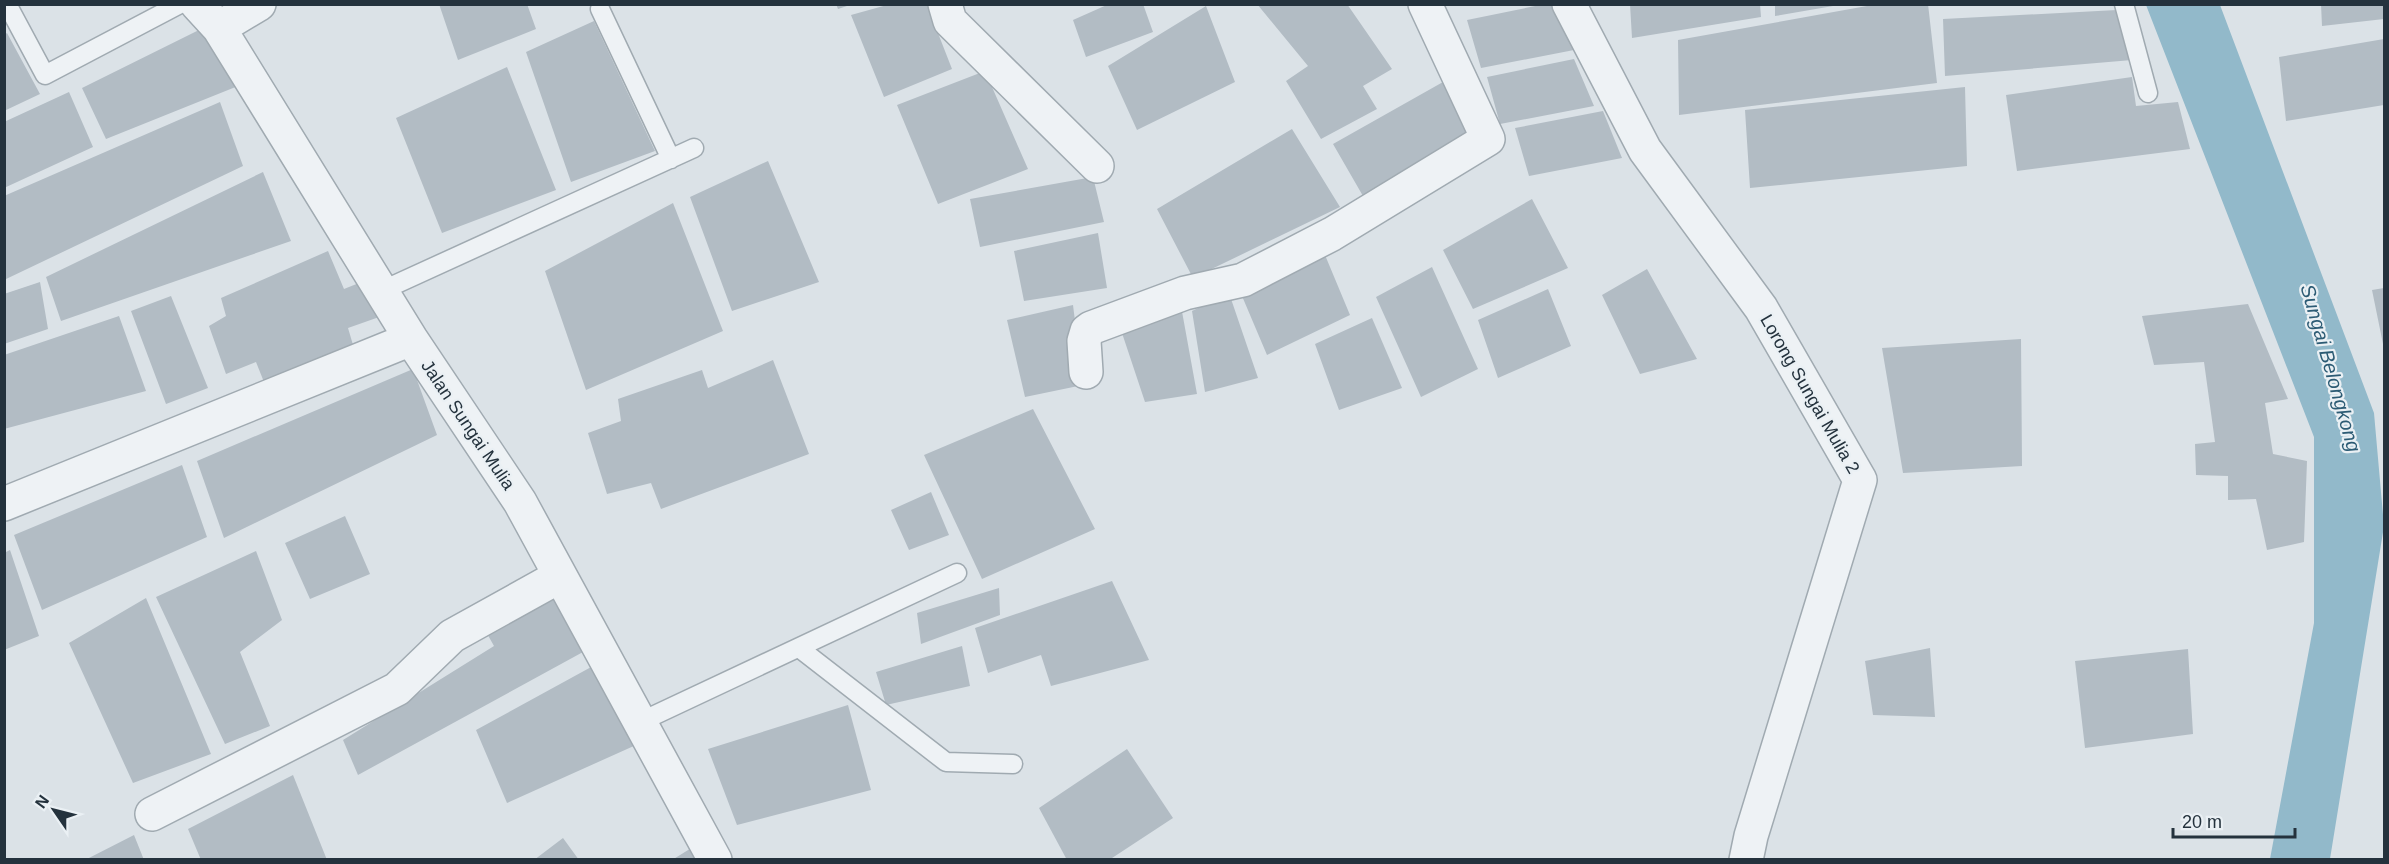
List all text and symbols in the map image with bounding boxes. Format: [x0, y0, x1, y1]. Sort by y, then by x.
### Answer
water label: Sungai Belongkong [2297, 282, 2365, 454]
street label: Lorong Sungai Mulia 2 [1756, 311, 1864, 477]
street label: Jalan Sungai Mulia [417, 356, 519, 494]
north arrow [24, 780, 84, 840]
text: N [32, 792, 52, 811]
scale bar [2173, 801, 2294, 839]
text: 20 m [2182, 812, 2222, 832]

